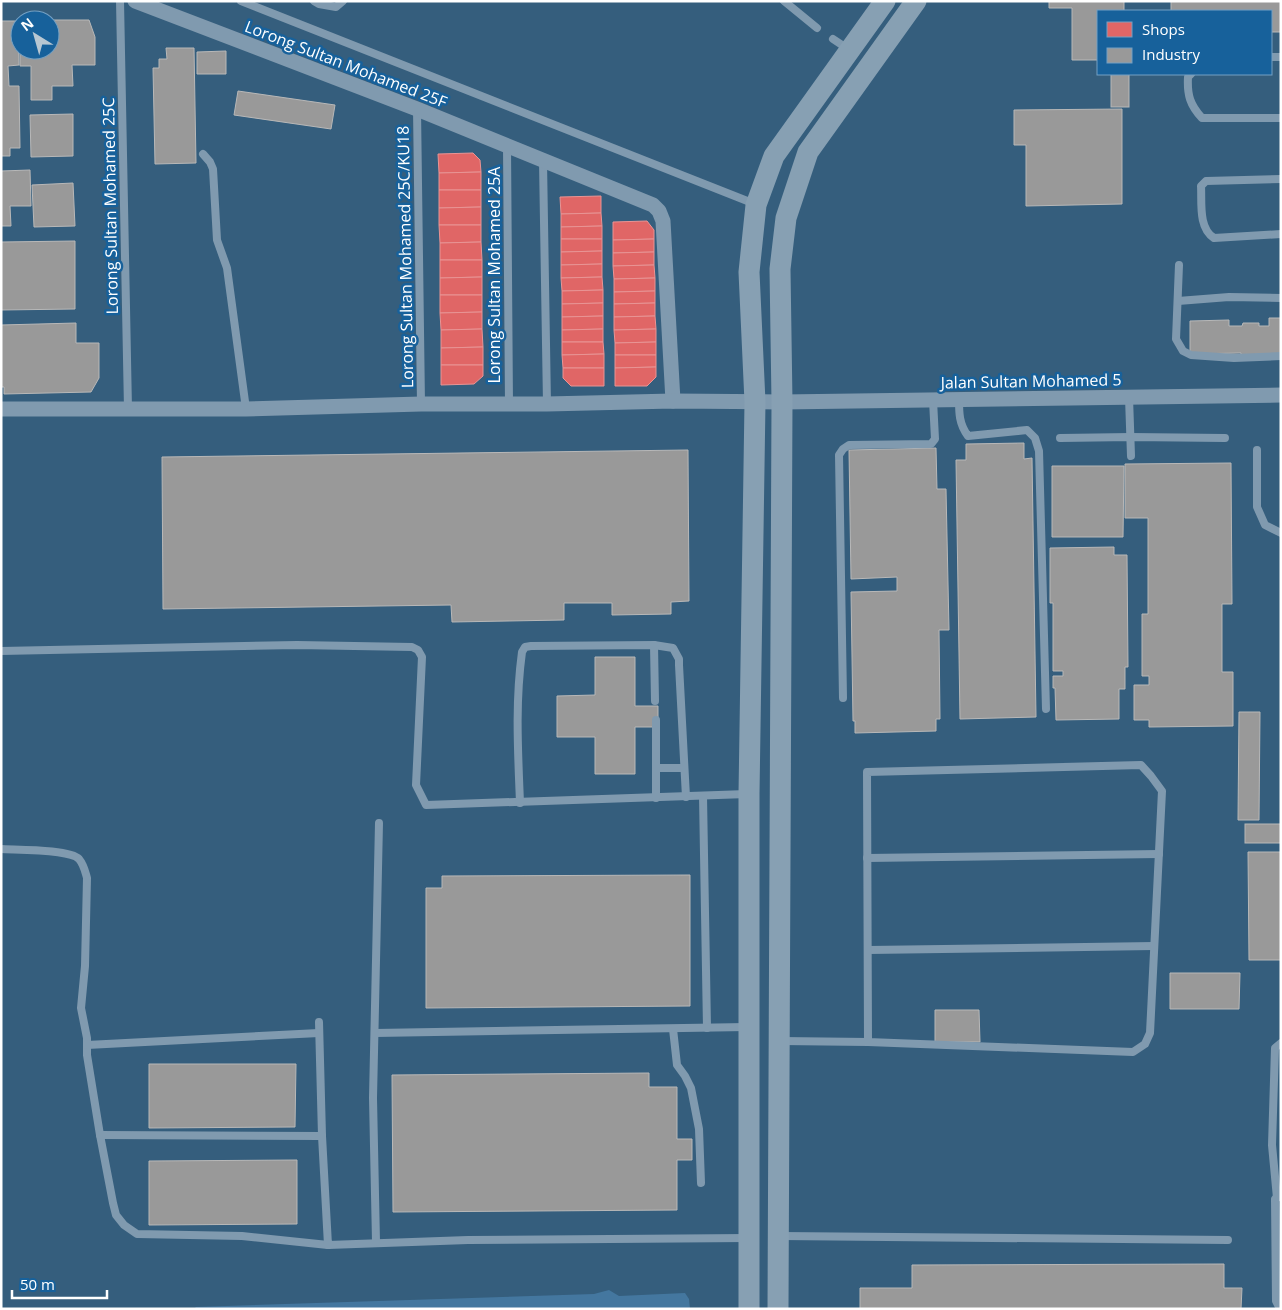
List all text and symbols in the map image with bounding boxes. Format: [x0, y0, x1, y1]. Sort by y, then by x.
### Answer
north arrow [10, 10, 60, 60]
legend [1097, 10, 1272, 75]
text: N [17, 13, 37, 35]
street label: Lorong Sultan Mohamed 25F [242, 15, 450, 113]
text: Shops [1142, 19, 1185, 39]
text: Industry [1142, 44, 1200, 64]
street label: Lorong Sultan Mohamed 25C [97, 97, 123, 315]
street label: Lorong Sultan Mohamed 25C/KU18 [392, 126, 418, 388]
street label: Lorong Sultan Mohamed 25A [483, 166, 505, 383]
street label: Jalan Sultan Mohamed 5 [938, 368, 1122, 394]
scale bar [12, 1268, 108, 1300]
text: 50 m [20, 1274, 55, 1294]

